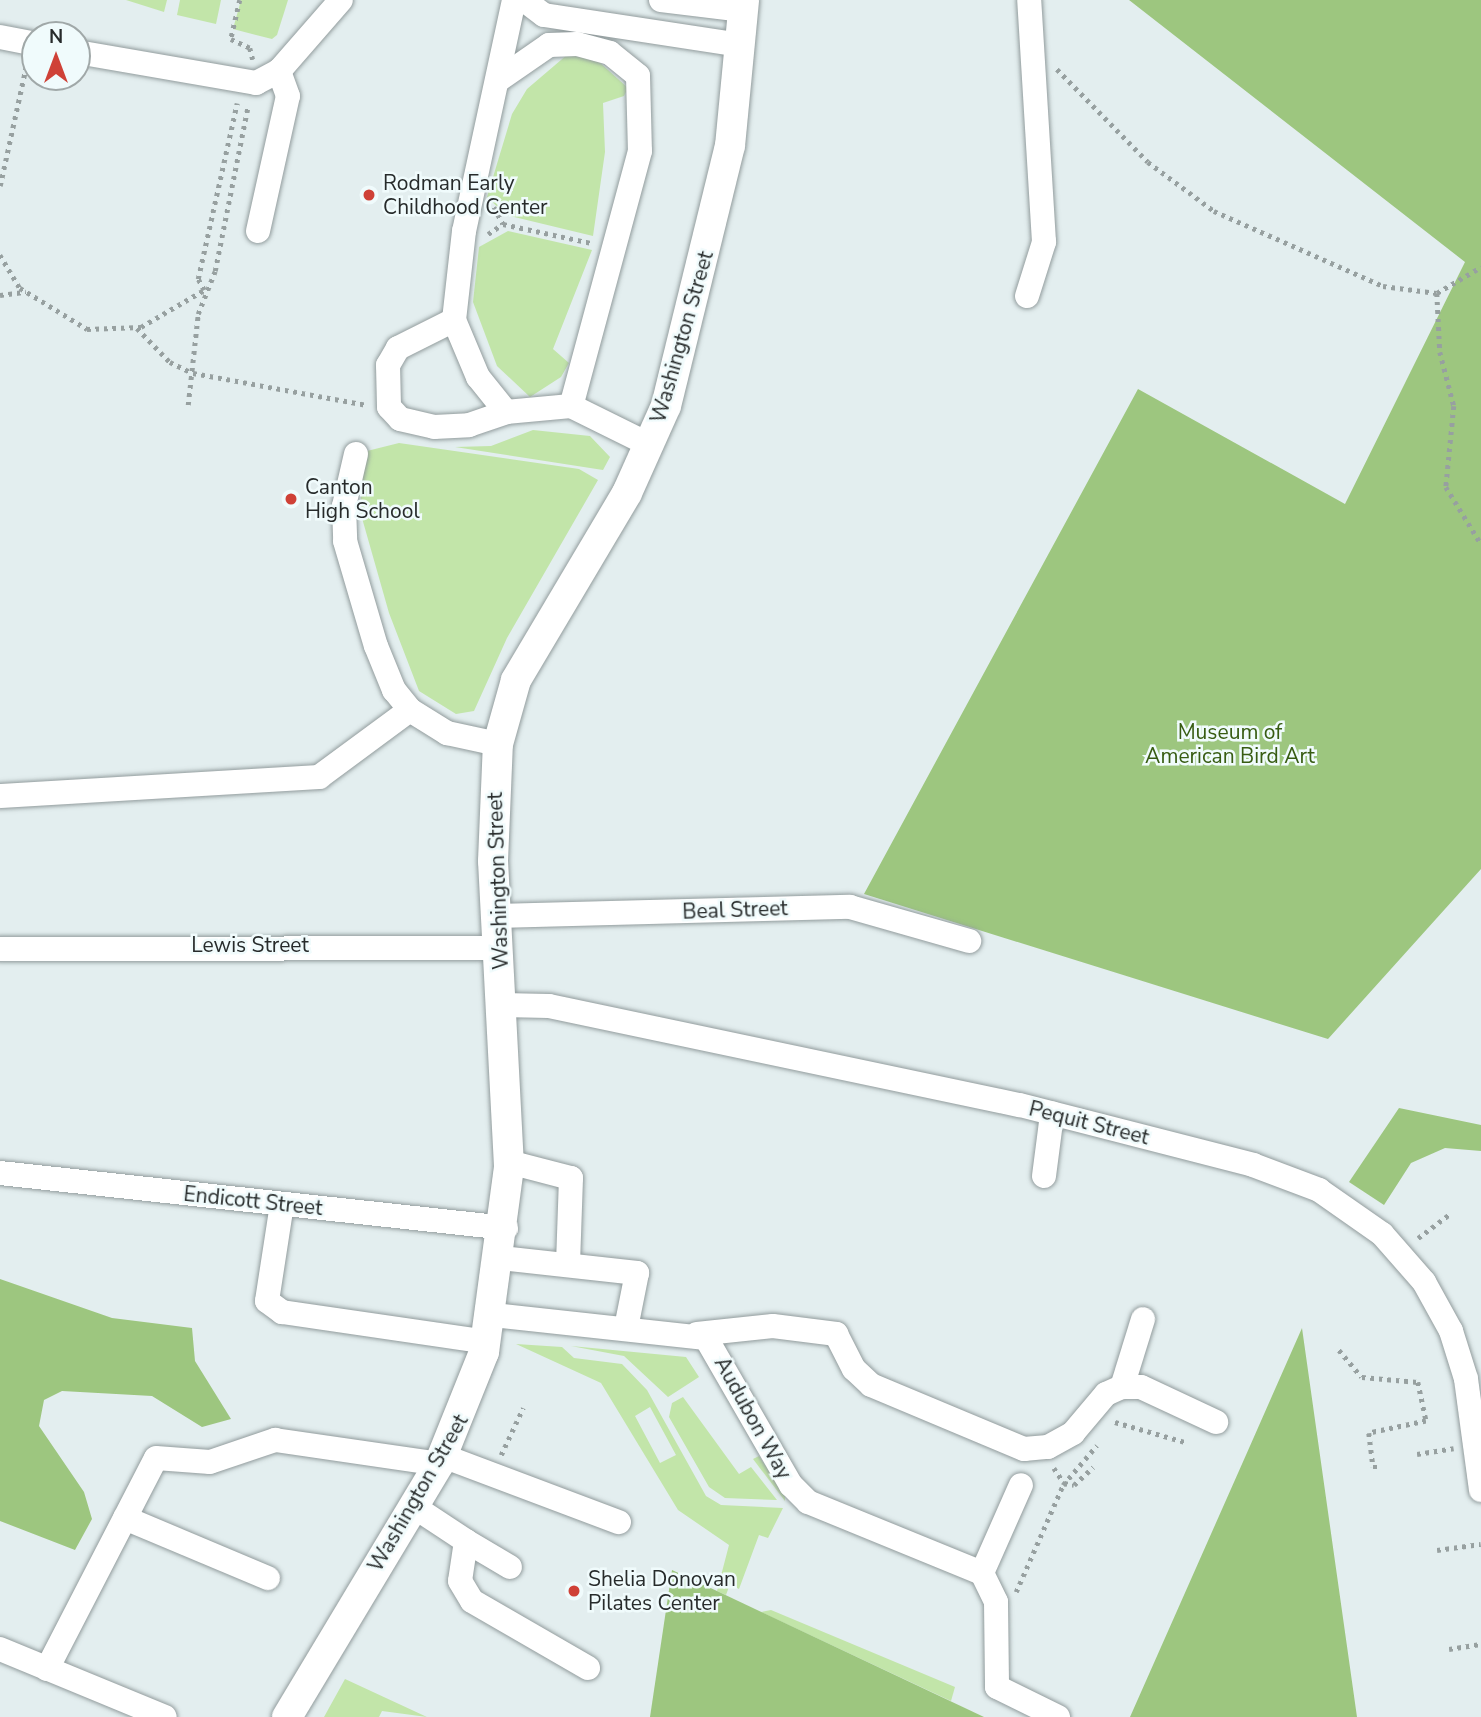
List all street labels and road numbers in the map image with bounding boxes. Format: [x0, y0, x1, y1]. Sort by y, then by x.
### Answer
street label: Washington Street [645, 248, 719, 426]
street label: Washington Street [482, 792, 514, 970]
street label: Beal Street [682, 896, 788, 924]
street label: Lewis Street [191, 932, 309, 958]
street label: Pequit Street [1026, 1096, 1152, 1150]
street label: Endicott Street [182, 1181, 324, 1221]
street label: Audubon Way [709, 1352, 797, 1484]
street label: Washington Street [363, 1410, 473, 1576]

